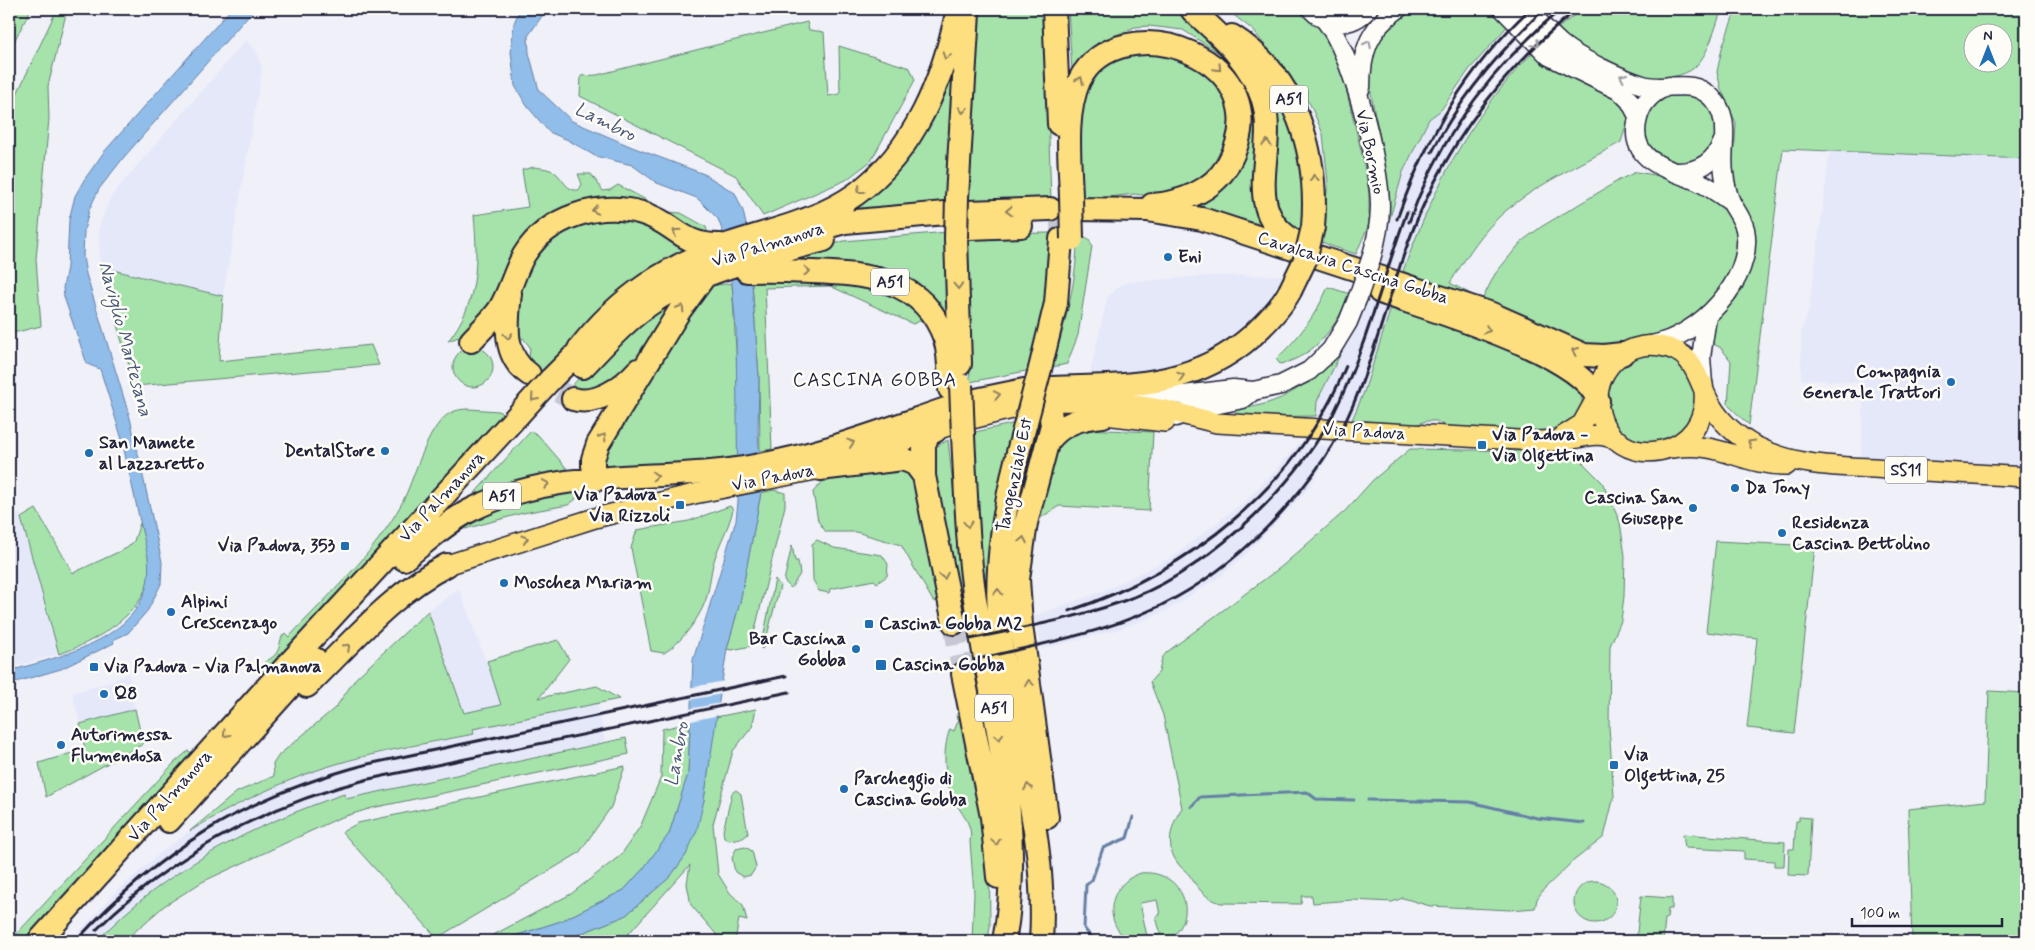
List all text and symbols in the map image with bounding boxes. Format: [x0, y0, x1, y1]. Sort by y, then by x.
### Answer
north arrow [1962, 22, 2012, 72]
text: N [1983, 27, 1993, 45]
one-way arrow [1530, 38, 1539, 47]
one-way arrow [1362, 40, 1372, 49]
one-way arrow [942, 51, 952, 60]
one-way arrow [1212, 63, 1221, 72]
one-way arrow [1619, 72, 1628, 83]
one-way arrow [1074, 76, 1084, 85]
road number: A51 [1270, 86, 1308, 112]
water label: Lambro [570, 97, 640, 148]
one-way arrow [957, 106, 968, 114]
street label: Via Bormio [1349, 107, 1391, 197]
one-way arrow [1262, 139, 1273, 147]
one-way arrow [1308, 174, 1319, 182]
one-way arrow [857, 185, 866, 193]
one-way arrow [591, 205, 600, 215]
one-way arrow [1005, 205, 1013, 216]
street label: Via Palmanova [709, 216, 827, 274]
street label: Cavalcavia Cascina Gobba [1254, 226, 1452, 310]
one-way arrow [673, 229, 682, 238]
place label: Eni [1178, 245, 1202, 269]
marker: Eni [1162, 251, 1174, 263]
water label: Naviglio Martesana [90, 259, 158, 420]
one-way arrow [803, 266, 811, 277]
road number: A51 [871, 268, 909, 296]
one-way arrow [953, 283, 963, 291]
one-way arrow [675, 305, 684, 314]
one-way arrow [1483, 324, 1491, 334]
one-way arrow [502, 332, 513, 340]
one-way arrow [1571, 347, 1580, 358]
place label: Compagnia Generale Trattori [1802, 360, 1941, 405]
district label: CASCINA GOBBA [793, 368, 957, 393]
one-way arrow [1177, 371, 1185, 381]
marker: Compagnia Generale Trattori [1945, 376, 1957, 388]
one-way arrow [993, 390, 1002, 401]
one-way arrow [531, 392, 540, 401]
street label: Tangenziale Est [991, 415, 1040, 535]
street label: Via Padova [1322, 418, 1406, 446]
place label: Via Padova - Via Olgettina [1492, 423, 1594, 470]
place label: San Mamete al Lazzaretto [99, 431, 205, 476]
one-way arrow [596, 433, 606, 442]
one-way arrow [847, 438, 855, 448]
place label: DentalStore [284, 439, 375, 463]
marker: Via Padova - Via Olgettina [1476, 439, 1488, 451]
one-way arrow [1747, 440, 1756, 450]
marker: DentalStore [379, 445, 391, 457]
street label: Via Palmanova [393, 446, 491, 548]
marker: San Mamete al Lazzaretto [83, 447, 95, 459]
road number: SS11 [1885, 456, 1927, 484]
street label: Via Padova [730, 458, 816, 498]
one-way arrow [652, 471, 659, 481]
place label: Da Tony [1745, 476, 1810, 500]
one-way arrow [542, 479, 551, 489]
road number: A51 [483, 482, 521, 510]
marker: Da Tony [1729, 482, 1741, 494]
place label: Via Padova - Via Rizzoli [574, 483, 670, 528]
place label: Cascina San Giuseppe [1584, 486, 1684, 531]
marker: Via Padova - Via Rizzoli [674, 499, 686, 511]
marker: Cascina San Giuseppe [1687, 502, 1699, 514]
place label: Residenza Cascina Bettolino [1792, 511, 1930, 556]
one-way arrow [963, 521, 974, 529]
marker: Residenza Cascina Bettolino [1776, 527, 1788, 539]
place label: Via Padova, 353 [218, 534, 336, 558]
one-way arrow [520, 535, 528, 545]
one-way arrow [1017, 536, 1027, 545]
marker: Via Padova, 353 [339, 540, 351, 552]
place label: Moschea Mariam [514, 571, 653, 595]
one-way arrow [938, 571, 949, 580]
marker: Moschea Mariam [498, 577, 510, 589]
one-way arrow [993, 588, 1003, 596]
place label: Alpini Crescenzago [181, 590, 277, 635]
marker: Alpini Crescenzago [165, 606, 177, 618]
place label: Cascina Gobba M2 [879, 612, 1022, 636]
marker: Cascina Gobba M2 [863, 618, 875, 630]
place label: Bar Cascina Gobba [749, 627, 846, 672]
marker: Bar Cascina Gobba [850, 643, 862, 655]
one-way arrow [341, 644, 350, 653]
place label: Cascina Gobba [892, 653, 1005, 677]
place label: Via Padova - Via Palmanova [104, 655, 322, 679]
marker: Cascina Gobba [874, 658, 888, 672]
marker: Via Padova - Via Palmanova [88, 661, 100, 673]
one-way arrow [1024, 679, 1035, 687]
place label: Q8 [114, 682, 137, 706]
marker: Q8 [98, 688, 110, 700]
road number: A51 [975, 694, 1013, 721]
water label: Lambro [659, 719, 695, 788]
place label: Autorimessa Flumendosa [71, 723, 173, 768]
one-way arrow [223, 728, 232, 737]
one-way arrow [993, 733, 1003, 741]
marker: Autorimessa Flumendosa [55, 739, 67, 751]
place label: Via Olgettina, 25 [1624, 743, 1725, 790]
street label: Via Palmanova [122, 745, 218, 847]
marker: Via Olgettina, 25 [1608, 759, 1620, 771]
place label: Parcheggio di Cascina Gobba [854, 767, 967, 812]
marker: Parcheggio di Cascina Gobba [838, 783, 850, 795]
one-way arrow [1024, 783, 1034, 791]
one-way arrow [990, 838, 1000, 846]
scale bar [1852, 895, 2002, 927]
text: 100 m [1860, 904, 1900, 924]

